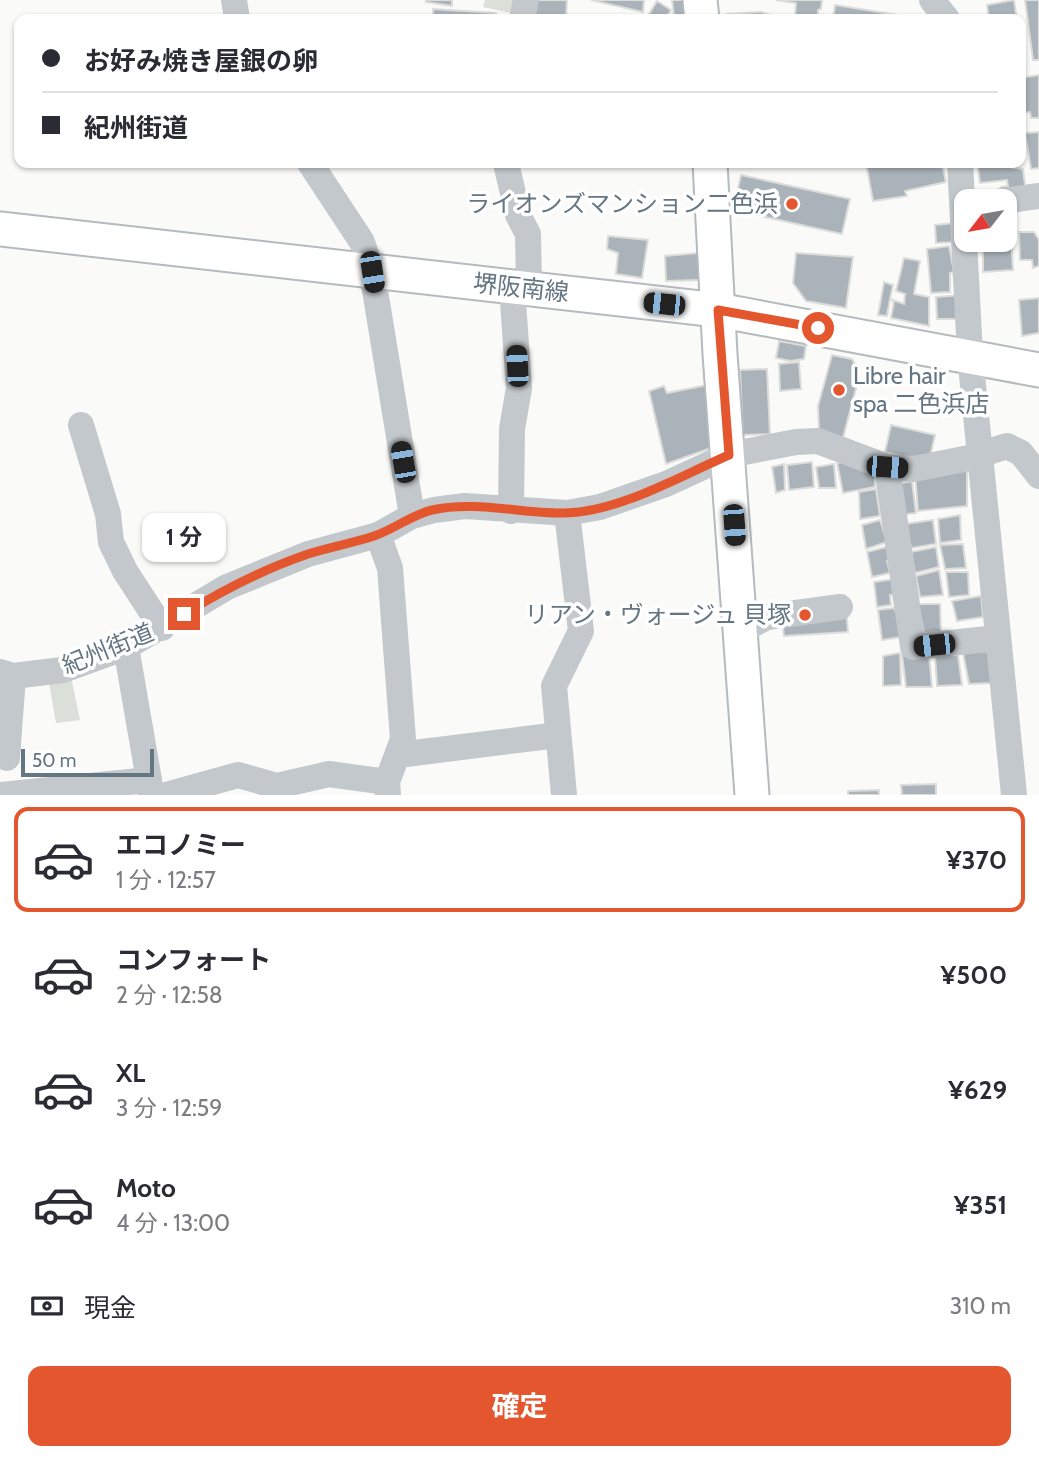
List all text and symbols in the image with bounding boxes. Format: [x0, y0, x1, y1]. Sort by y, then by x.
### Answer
text: お好み焼き屋銀の卵 [84, 45, 318, 77]
text: 紀州街道 [84, 112, 188, 144]
place label: ライオンズマンション二色浜 [466, 189, 778, 218]
north arrow [954, 189, 1017, 252]
map controls [954, 189, 1017, 252]
marker: ライオンズマンション二色浜 [784, 196, 800, 212]
car [359, 250, 386, 294]
street label: 堺阪南線 [472, 268, 570, 307]
car [643, 291, 686, 317]
route start [802, 312, 834, 344]
car [506, 344, 529, 388]
place label: Libre hair spa 二色浜店 [853, 361, 989, 418]
marker: Libre hair spa 二色浜店 [831, 382, 847, 398]
car [390, 439, 417, 485]
car [866, 455, 909, 479]
car [723, 503, 746, 547]
callout: 1 分 [142, 512, 226, 562]
text: 1 分 [166, 523, 202, 551]
route end [168, 598, 200, 630]
place label: リアン・ヴォージュ 貝塚 [525, 600, 791, 629]
marker: リアン・ヴォージュ 貝塚 [797, 607, 813, 623]
street label: 紀州街道 [58, 617, 158, 680]
car [913, 632, 956, 658]
scale bar [21, 746, 154, 778]
text: 50 m [32, 749, 76, 772]
icon: car [32, 828, 95, 891]
text: エコノミー [116, 829, 246, 861]
text: ¥370 [946, 844, 1007, 876]
text: 1 分 · 12:57 [116, 866, 216, 894]
icon: car [32, 943, 95, 1006]
text: コンフォート [116, 944, 271, 976]
text: ¥500 [941, 959, 1007, 991]
text: 2 分 · 12:58 [116, 981, 223, 1009]
text: XL [116, 1057, 145, 1089]
icon: car [32, 1058, 95, 1121]
text: ¥629 [948, 1074, 1007, 1106]
text: 3 分 · 12:59 [116, 1094, 222, 1122]
text: Moto [116, 1172, 176, 1204]
icon: car [32, 1173, 95, 1236]
text: ¥351 [954, 1189, 1007, 1221]
text: 4 分 · 13:00 [116, 1209, 230, 1237]
icon: cash [28, 1287, 66, 1325]
text: 現金 [84, 1292, 136, 1324]
text: 310 m [950, 1292, 1011, 1320]
button: 確定 [28, 1366, 1011, 1446]

